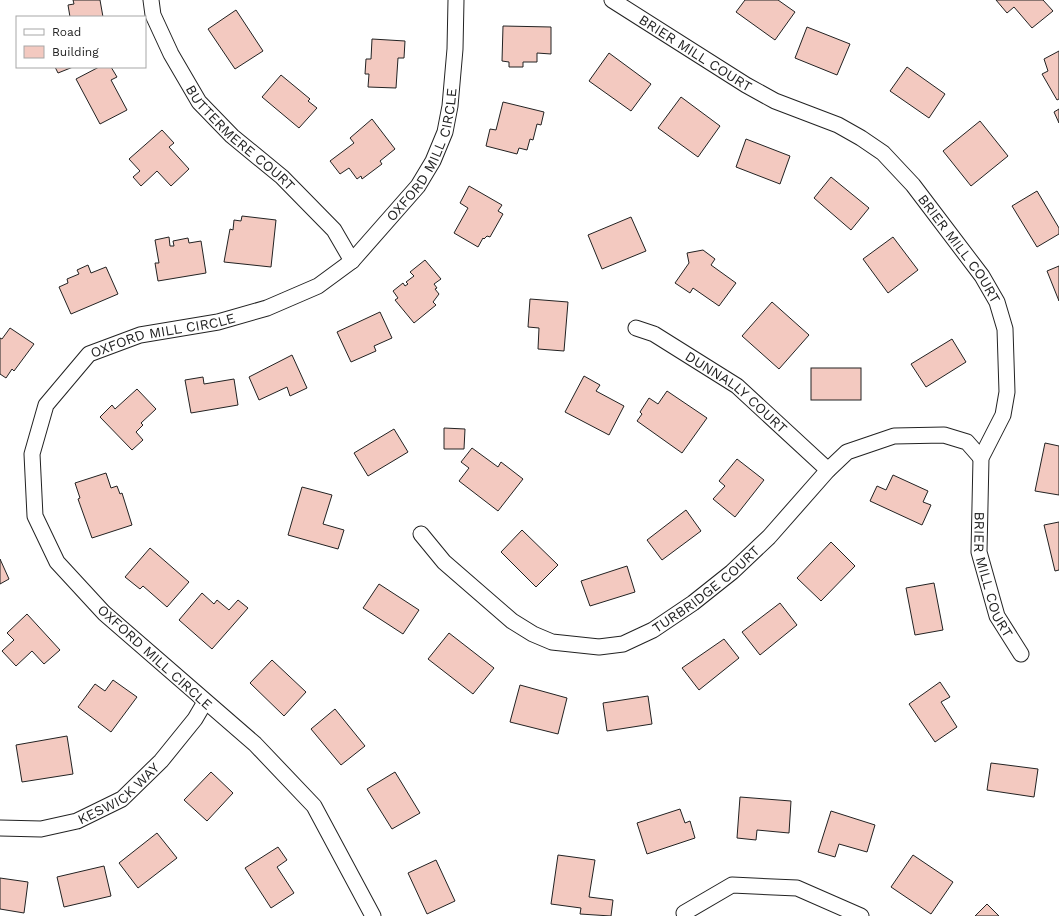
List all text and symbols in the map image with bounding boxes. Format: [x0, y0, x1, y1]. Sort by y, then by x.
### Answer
street label: BRIER MILL COURT [636, 11, 755, 95]
legend [16, 16, 146, 68]
text: Road [52, 25, 81, 39]
text: Building [52, 45, 99, 59]
street label: BUTTERMERE COURT [183, 82, 299, 194]
street label: OXFORD MILL CIRCLE [383, 87, 460, 224]
street label: BRIER MILL COURT [915, 191, 1004, 306]
street label: OXFORD MILL CIRCLE [88, 309, 237, 361]
street label: DUNNALLY COURT [683, 348, 791, 437]
street label: BRIER MILL COURT [971, 511, 1017, 641]
street label: TURBRIDGE COURT [649, 542, 763, 636]
street label: OXFORD MILL CIRCLE [94, 601, 216, 713]
street label: KESWICK WAY [75, 759, 162, 827]

